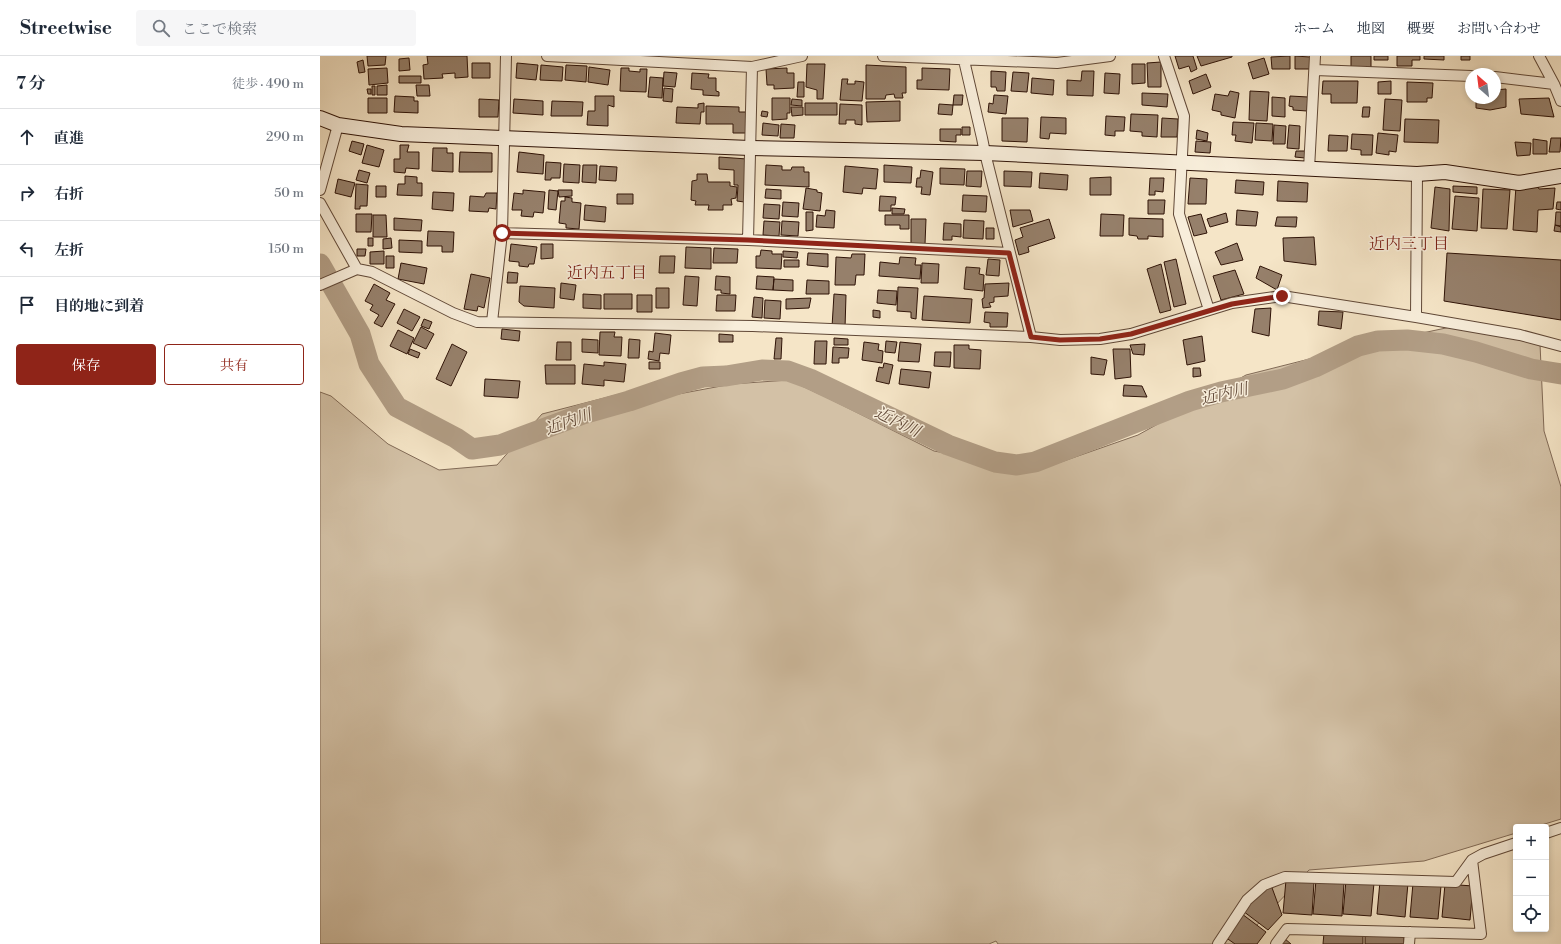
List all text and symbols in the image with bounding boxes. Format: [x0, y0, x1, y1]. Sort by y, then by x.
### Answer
search box [136, 10, 416, 46]
text: Streetwise [20, 16, 112, 40]
icon: search [150, 17, 172, 39]
text: ここで検索 [182, 20, 257, 39]
text: ホーム [1293, 20, 1335, 38]
text: 地図 [1357, 20, 1385, 38]
text: 概要 [1407, 20, 1435, 38]
text: お問い合わせ [1457, 20, 1541, 38]
north arrow [1465, 68, 1501, 104]
text: 7 分 [16, 73, 46, 95]
text: 徒歩 · 490 m [232, 76, 304, 92]
icon: ahead [16, 126, 38, 148]
text: 直進 [54, 129, 84, 148]
text: 290 m [266, 129, 304, 145]
icon: right [16, 182, 38, 204]
text: 右折 [54, 185, 84, 204]
text: 50 m [274, 185, 304, 201]
route start [493, 224, 511, 242]
district label: 近内三丁目 [1369, 234, 1449, 254]
icon: left [16, 238, 38, 260]
text: 左折 [54, 241, 84, 260]
text: 150 m [269, 241, 304, 257]
district label: 近内五丁目 [567, 263, 647, 283]
route end [1273, 287, 1291, 305]
icon: arrive [16, 294, 38, 316]
text: 目的地に到着 [54, 297, 144, 316]
button: 保存 [16, 344, 156, 385]
button: 共有 [164, 344, 304, 385]
water label: 近内川 [1199, 378, 1252, 409]
water label: 近内川 [872, 402, 925, 442]
water label: 近内川 [542, 404, 596, 439]
map controls [1513, 824, 1549, 932]
button: + [1513, 824, 1549, 860]
button: − [1513, 860, 1549, 896]
button: locate [1513, 896, 1549, 932]

